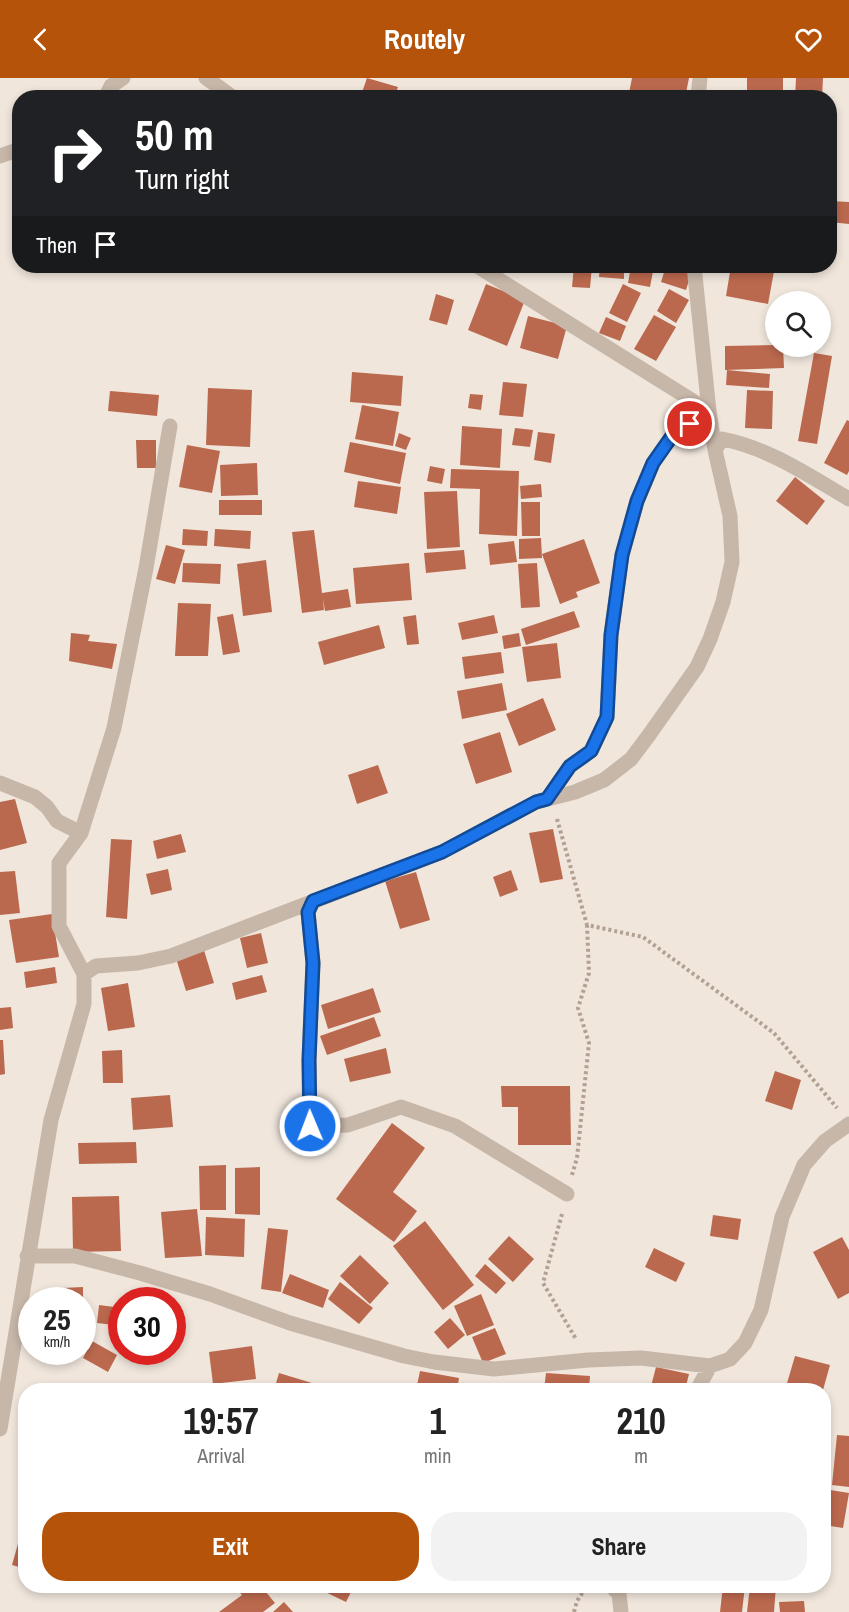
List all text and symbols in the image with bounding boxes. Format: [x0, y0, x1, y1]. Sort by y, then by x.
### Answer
text: Routely [384, 21, 465, 57]
icon: back [24, 23, 57, 56]
icon: heart [792, 23, 825, 56]
text: 50 m [135, 107, 214, 163]
icon: right [36, 114, 114, 192]
text: Turn right [135, 161, 229, 197]
icon: arrive [89, 228, 122, 261]
text: Then [36, 230, 77, 260]
map controls [765, 291, 831, 357]
button: search [765, 291, 831, 357]
pin [664, 398, 715, 449]
icon: arrive [673, 407, 706, 440]
position arrow [278, 1094, 342, 1158]
speed limit sign: 30 [108, 1287, 186, 1365]
text: 25 [43, 1299, 71, 1339]
text: km/h [44, 1331, 70, 1352]
text: 19:57 [183, 1397, 259, 1445]
text: 1 [429, 1397, 446, 1445]
text: 210 [617, 1397, 666, 1445]
text: Arrival [197, 1442, 245, 1469]
text: min [424, 1442, 451, 1469]
text: m [634, 1442, 648, 1469]
button: Exit [42, 1512, 419, 1581]
button: Share [431, 1512, 807, 1581]

